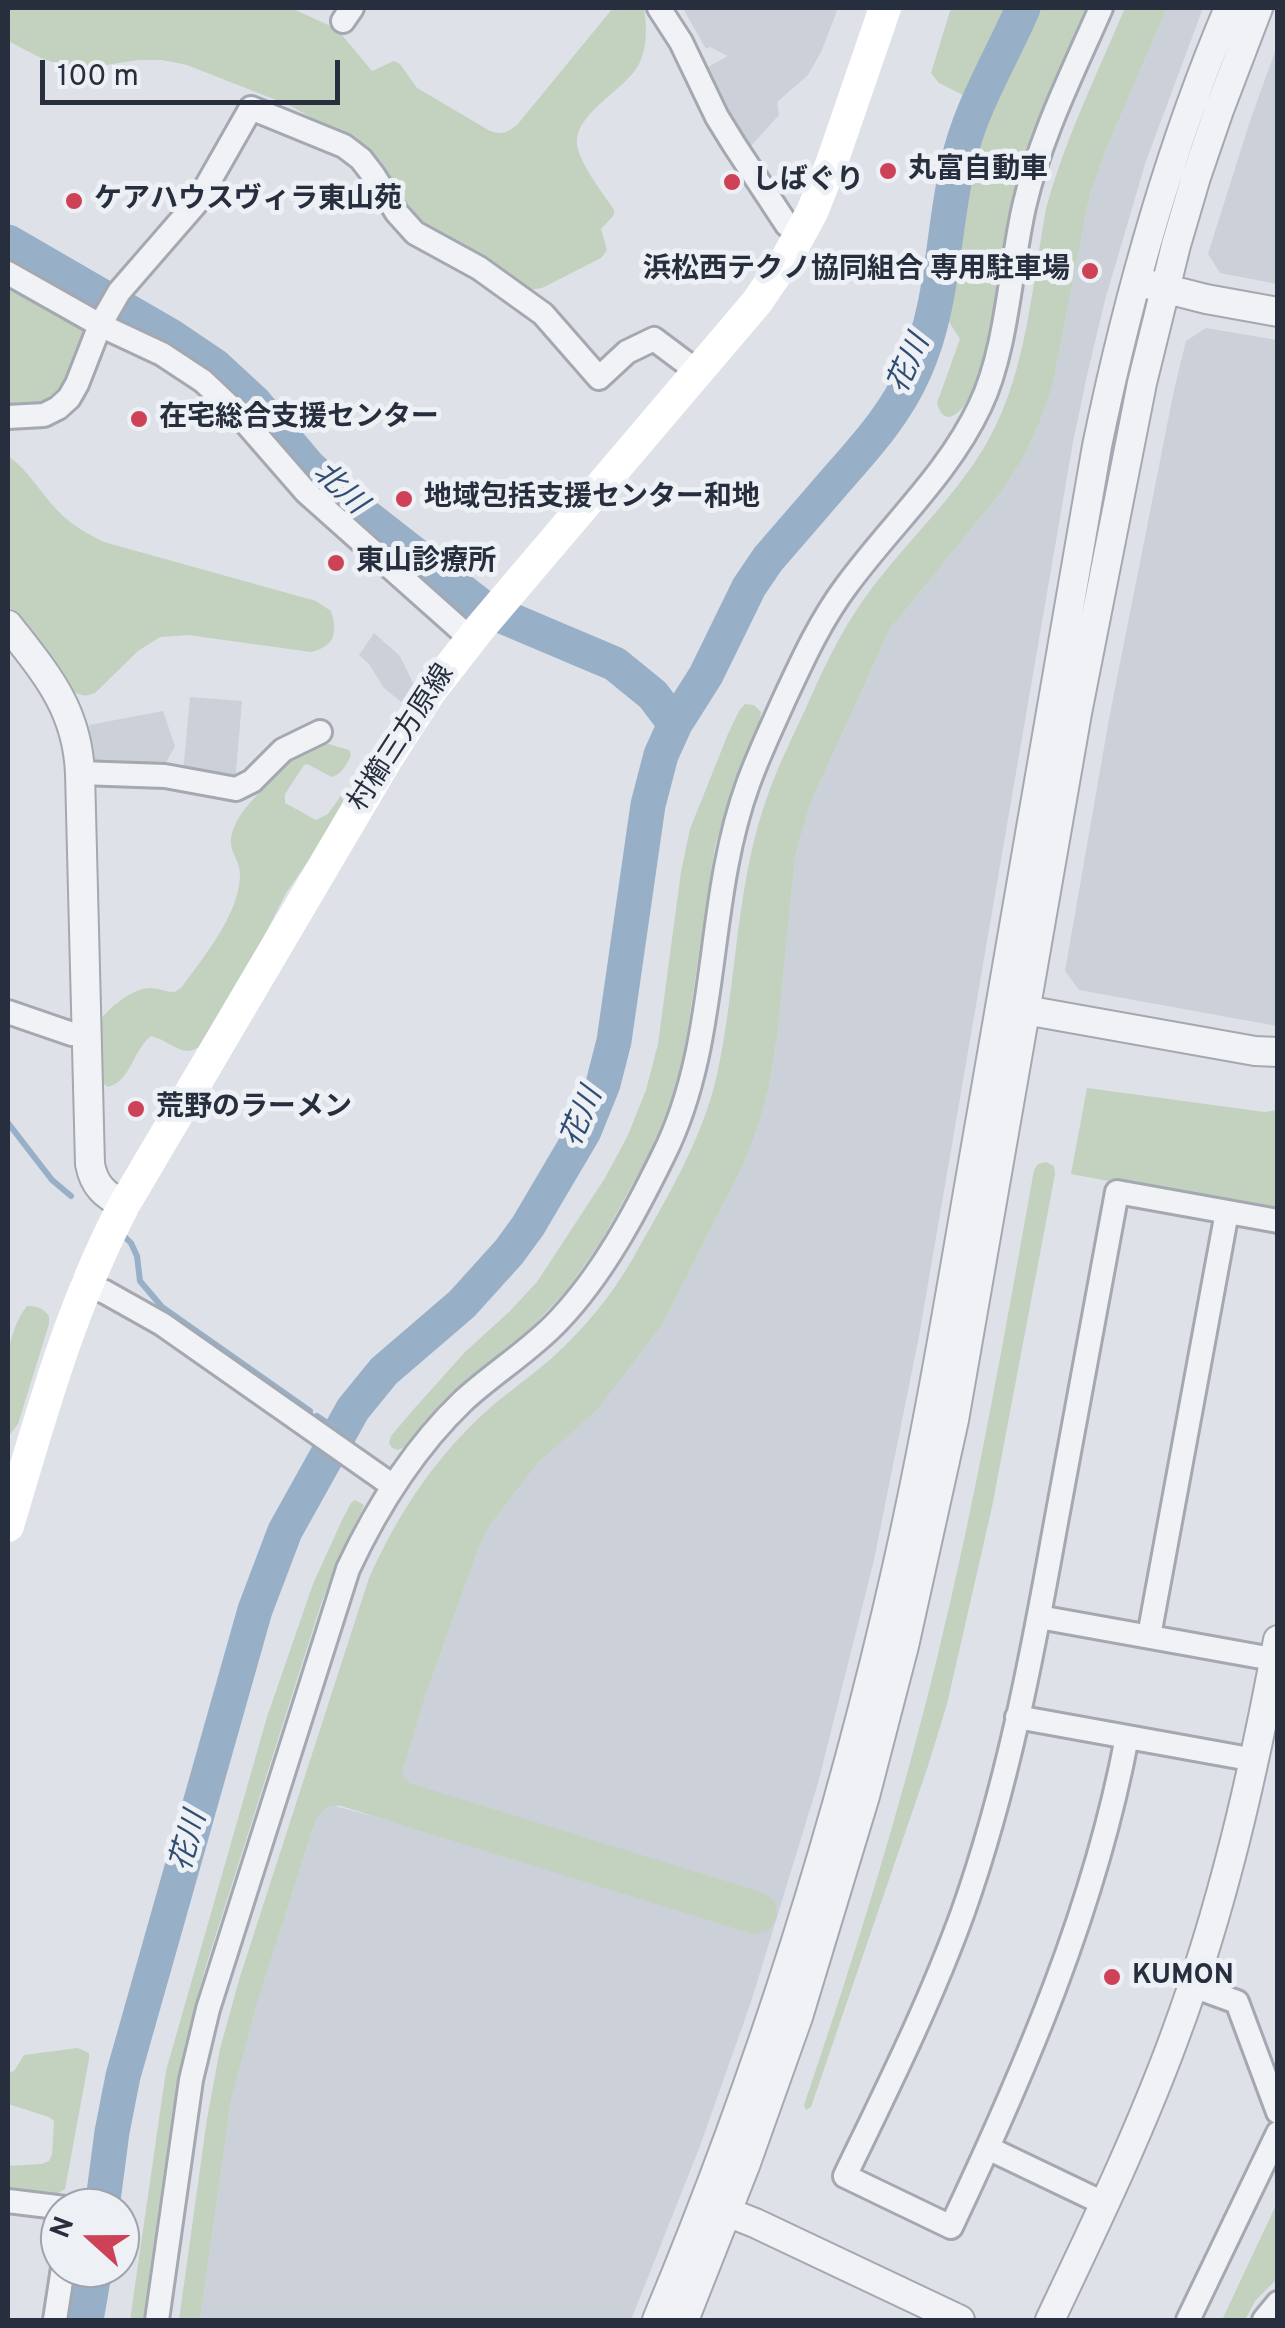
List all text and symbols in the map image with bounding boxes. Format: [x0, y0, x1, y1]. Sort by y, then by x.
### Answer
scale bar [45, 40, 345, 102]
text: 100 m [57, 59, 139, 96]
place label: 丸富自動車 [908, 154, 1048, 188]
marker: 丸富自動車 [877, 160, 899, 182]
place label: しばぐり [752, 165, 864, 199]
marker: しばぐり [721, 171, 743, 193]
place label: ケアハウスヴィラ東山苑 [94, 184, 402, 218]
marker: ケアハウスヴィラ東山苑 [63, 190, 85, 212]
place label: 浜松西テクノ協同組合 専用駐車場 [643, 254, 1070, 288]
marker: 浜松西テクノ協同組合 専用駐車場 [1079, 260, 1101, 282]
water label: 花川 [882, 330, 940, 400]
place label: 在宅総合支援センター [159, 402, 439, 436]
marker: 在宅総合支援センター [128, 408, 150, 430]
water label: 北川 [304, 456, 372, 524]
place label: 地域包括支援センター和地 [424, 482, 760, 516]
marker: 地域包括支援センター和地 [393, 488, 415, 510]
place label: 東山診療所 [356, 546, 496, 580]
marker: 東山診療所 [325, 552, 347, 574]
street label: 村櫛三方原線 [343, 659, 463, 819]
water label: 花川 [556, 1083, 612, 1153]
place label: 荒野のラーメン [156, 1092, 352, 1126]
marker: 荒野のラーメン [125, 1098, 147, 1120]
water label: 花川 [165, 1808, 217, 1876]
place label: KUMON [1132, 1960, 1234, 1994]
marker: KUMON [1101, 1966, 1123, 1988]
north arrow [40, 2188, 140, 2288]
text: N [43, 2212, 84, 2244]

